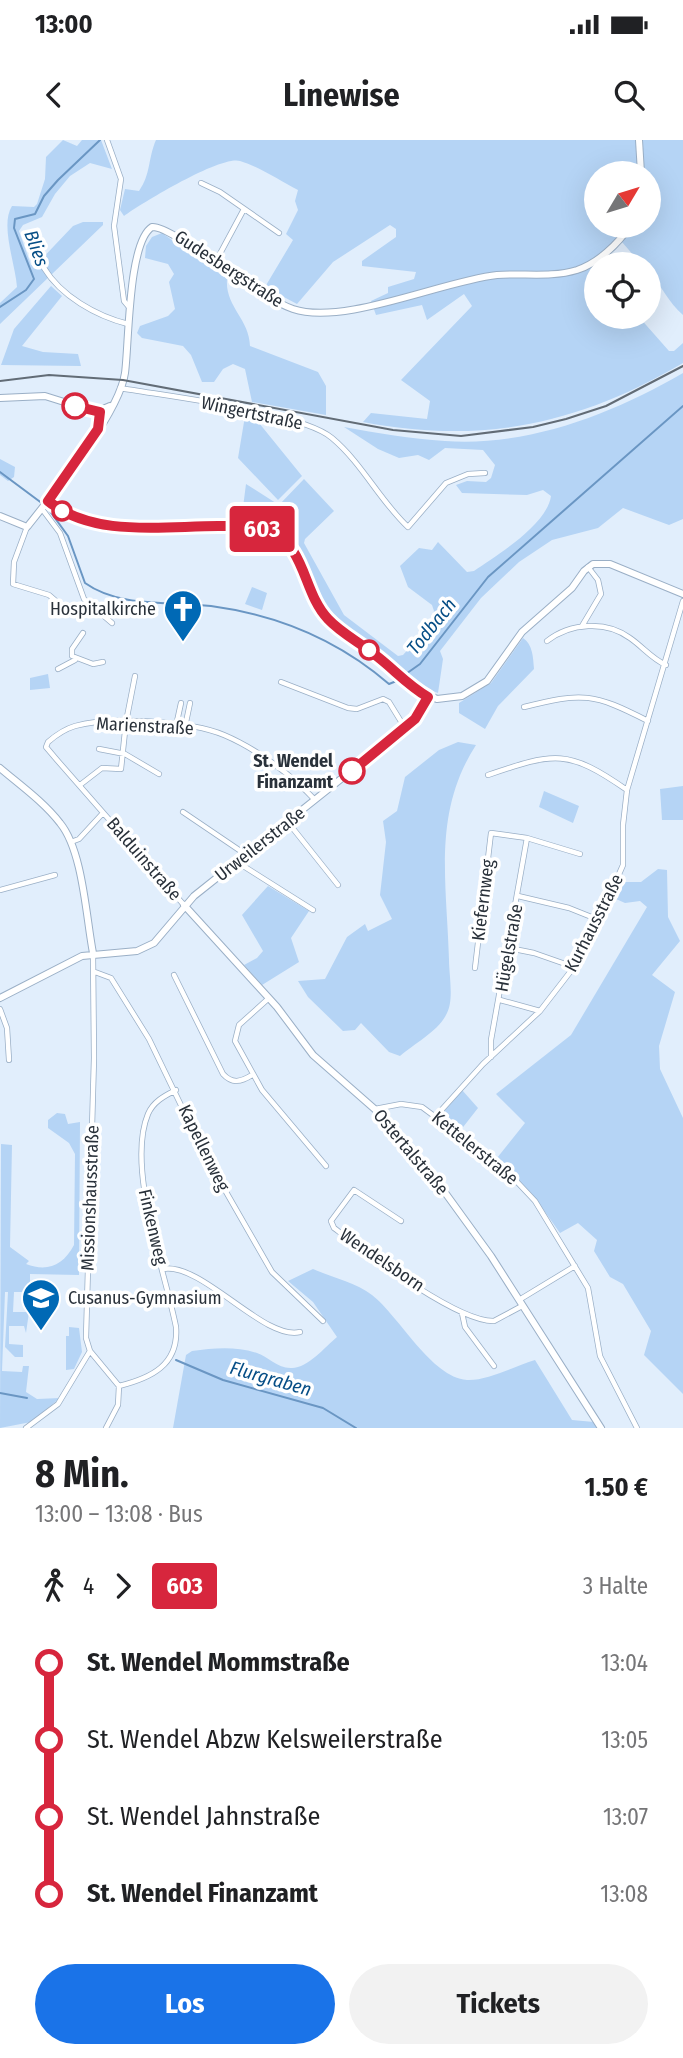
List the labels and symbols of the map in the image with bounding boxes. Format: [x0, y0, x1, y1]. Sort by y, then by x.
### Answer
north arrow [584, 161, 662, 238]
street label: Gudesbergstraße [170, 226, 288, 312]
water label: Blies [19, 227, 54, 270]
street label: Wingertstraße [199, 391, 305, 435]
unlabelled marker [62, 393, 88, 419]
unlabelled marker [52, 501, 72, 521]
line badge: 603 [222, 506, 302, 552]
church icon: Hospitalkirche [162, 588, 204, 643]
water label: Todbach [402, 594, 461, 659]
place label: Hospitalkirche [50, 598, 156, 620]
unlabelled marker [359, 640, 379, 660]
street label: Marienstraße [96, 712, 194, 740]
place label: St. Wendel Finanzamt [253, 750, 334, 793]
marker: St. Wendel Finanzamt [339, 758, 365, 784]
street label: Urweilerstraße [211, 802, 310, 886]
street label: Balduinstraße [102, 813, 186, 905]
street label: Kiefernweg [467, 857, 499, 942]
street label: Kurhausstraße [560, 870, 628, 976]
street label: Hügelstraße [490, 902, 528, 994]
street label: Kapellenweg [174, 1101, 235, 1195]
street label: Ostertalstraße [369, 1104, 453, 1200]
street label: Kettelerstraße [427, 1106, 523, 1190]
street label: Missionshausstraße [76, 1125, 104, 1271]
street label: Finkenweg [134, 1187, 173, 1268]
street label: Wendelsborn [335, 1224, 429, 1296]
school or university icon: Cusanus-Gymnasium [20, 1277, 62, 1332]
place label: Cusanus-Gymnasium [68, 1287, 222, 1309]
water label: Flurgraben [227, 1356, 314, 1401]

